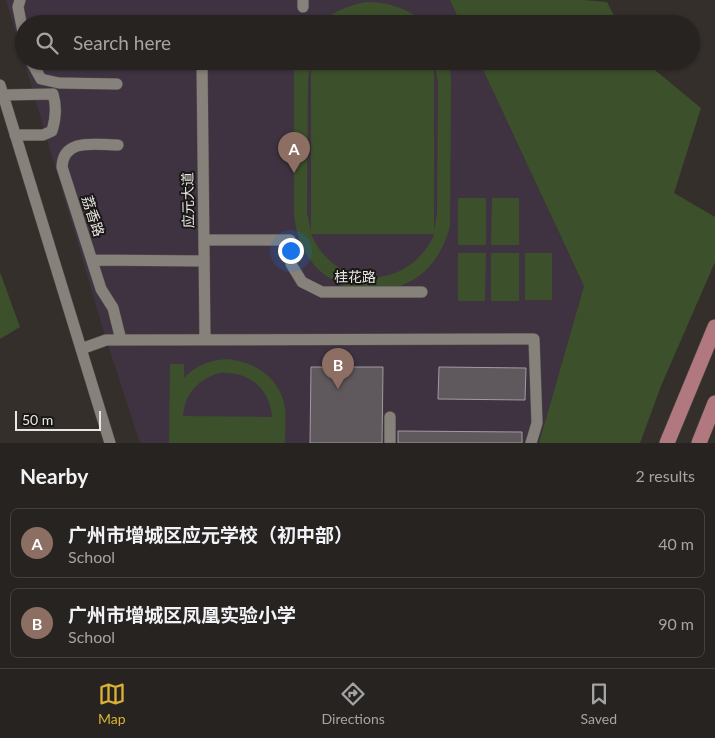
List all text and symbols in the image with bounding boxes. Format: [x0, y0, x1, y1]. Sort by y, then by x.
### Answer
search box [15, 15, 700, 70]
icon: search [33, 29, 61, 57]
text: Search here [73, 31, 171, 54]
pin: A [278, 132, 310, 173]
street label: 应元大道 [179, 172, 196, 228]
street label: 荔香路 [79, 193, 108, 238]
your location [278, 238, 304, 264]
street label: 桂花路 [334, 268, 376, 285]
pin: B [322, 348, 354, 389]
scale bar [15, 408, 101, 431]
text: 50 m [22, 411, 53, 428]
text: Nearby [20, 463, 88, 488]
text: 2 results [635, 466, 695, 485]
text: 广州市增城区应元学校（初中部） [68, 523, 353, 546]
text: A [31, 534, 43, 553]
text: 40 m [658, 534, 694, 553]
text: School [68, 547, 115, 566]
text: 广州市增城区凤凰实验小学 [68, 603, 296, 626]
text: B [32, 614, 42, 633]
text: 90 m [658, 614, 694, 633]
text: School [68, 627, 115, 646]
tab: Map [98, 680, 126, 727]
tab: Directions [322, 680, 385, 727]
tab: Saved [581, 680, 617, 727]

